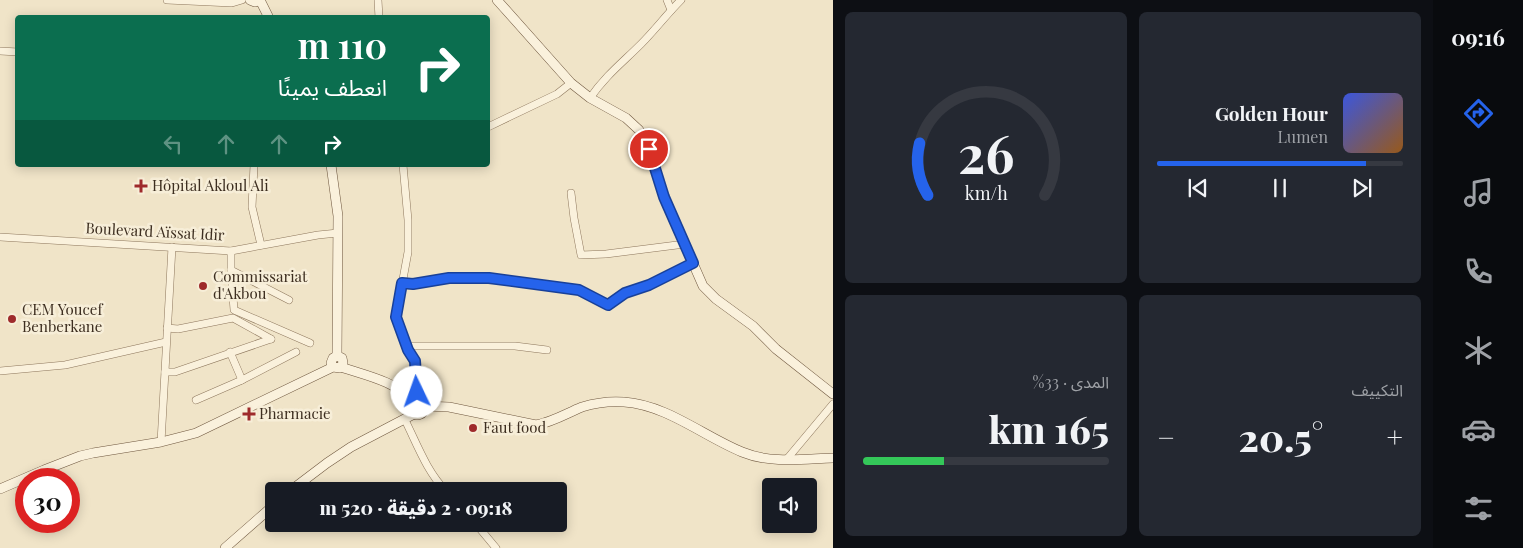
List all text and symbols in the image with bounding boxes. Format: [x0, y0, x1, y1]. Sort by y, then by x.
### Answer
text: 110 m [298, 21, 387, 68]
text: 09:16 [1451, 22, 1505, 52]
icon: right [405, 35, 470, 100]
text: انعطف يمينًا [278, 72, 387, 102]
icon: directions [1461, 96, 1496, 131]
text: Golden Hour [1215, 100, 1328, 126]
text: 26 [958, 118, 1014, 187]
text: Lumen [1277, 126, 1328, 147]
pin [628, 128, 670, 170]
icon: left [159, 130, 187, 158]
icon: ahead [212, 130, 240, 158]
icon: ahead [265, 130, 293, 158]
icon: right [318, 130, 346, 158]
icon: arrive [635, 135, 663, 163]
icon: previous [1184, 174, 1212, 202]
icon: pause [1266, 174, 1294, 202]
icon: next [1348, 174, 1376, 202]
place label: Hôpital Akloul Ali [152, 175, 269, 195]
icon: music [1461, 175, 1496, 210]
marker: Hôpital Akloul Ali [134, 179, 148, 193]
text: km/h [965, 181, 1008, 204]
street label: Boulevard Aïssat Idir [85, 217, 225, 245]
icon: phone [1461, 254, 1496, 289]
place label: Commissariat d'Akbou [213, 266, 308, 303]
marker: Commissariat d'Akbou [197, 280, 209, 292]
place label: CEM Youcef Benberkane [22, 299, 103, 336]
marker: CEM Youcef Benberkane [6, 313, 18, 325]
icon: climate [1461, 333, 1496, 368]
position arrow [390, 365, 442, 417]
text: المدى · 33% [1033, 371, 1109, 392]
text: التكييف [1351, 379, 1403, 400]
place label: Pharmacie [259, 403, 331, 423]
text: 165 km [988, 403, 1109, 454]
marker: Pharmacie [243, 408, 255, 420]
text: 20.5° [1238, 411, 1323, 462]
icon: car [1461, 412, 1496, 447]
place label: Faut food [483, 417, 546, 437]
text: − [1157, 418, 1175, 455]
text: + [1387, 418, 1403, 455]
marker: Faut food [467, 422, 479, 434]
speed limit sign: 30 [15, 468, 80, 533]
map controls [762, 478, 817, 533]
button: sound [762, 478, 817, 533]
icon: filters [1461, 491, 1496, 526]
text: 09:18 · 2 دقيقة · 520 m [320, 494, 512, 520]

